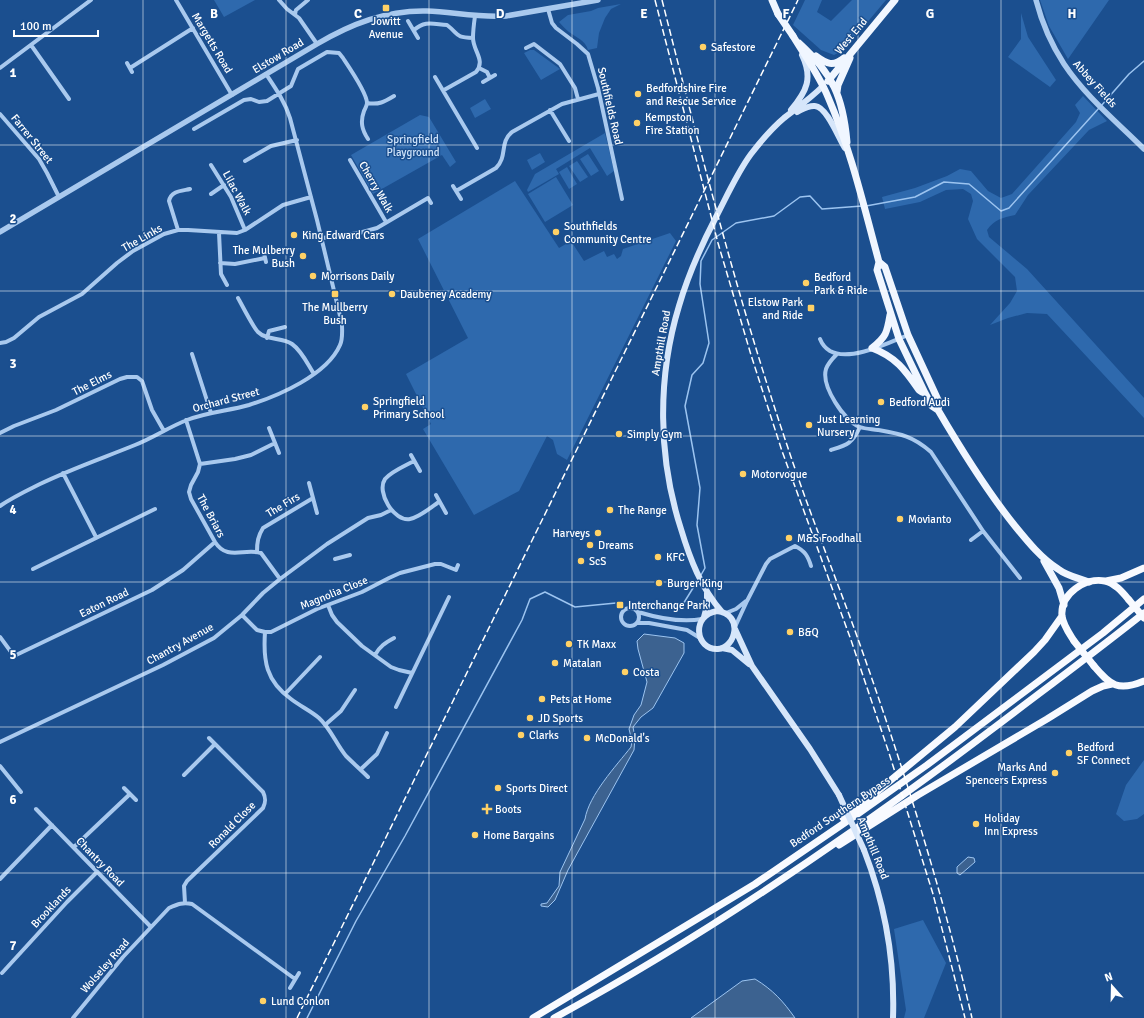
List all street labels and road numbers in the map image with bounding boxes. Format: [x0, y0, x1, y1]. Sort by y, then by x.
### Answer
street label: Margetts Road [189, 10, 235, 76]
street label: West End [832, 15, 870, 57]
street label: Elstow Road [250, 36, 306, 76]
street label: Abbey Fields [1070, 58, 1120, 111]
street label: Southfields Road [595, 66, 625, 146]
street label: Farrer Street [8, 112, 56, 166]
street label: Cherry Walk [356, 159, 396, 215]
street label: Lilac Walk [220, 169, 254, 218]
street label: The Links [120, 221, 165, 255]
street label: Ampthill Road [649, 309, 673, 377]
street label: The Elms [70, 368, 114, 398]
street label: Orchard Street [191, 385, 261, 415]
street label: The Firs [264, 490, 302, 520]
street label: The Briars [194, 492, 228, 540]
street label: Magnolia Close [298, 574, 370, 612]
street label: Eaton Road [77, 585, 131, 620]
street label: Chantry Avenue [144, 620, 216, 668]
street label: Bedford Southern Bypass [788, 774, 893, 850]
street label: Ronald Close [206, 799, 258, 851]
street label: Ampthill Road [855, 815, 892, 881]
street label: Chantry Road [73, 835, 127, 889]
street label: Brooklands [28, 883, 74, 931]
street label: Wolseley Road [78, 936, 132, 996]

